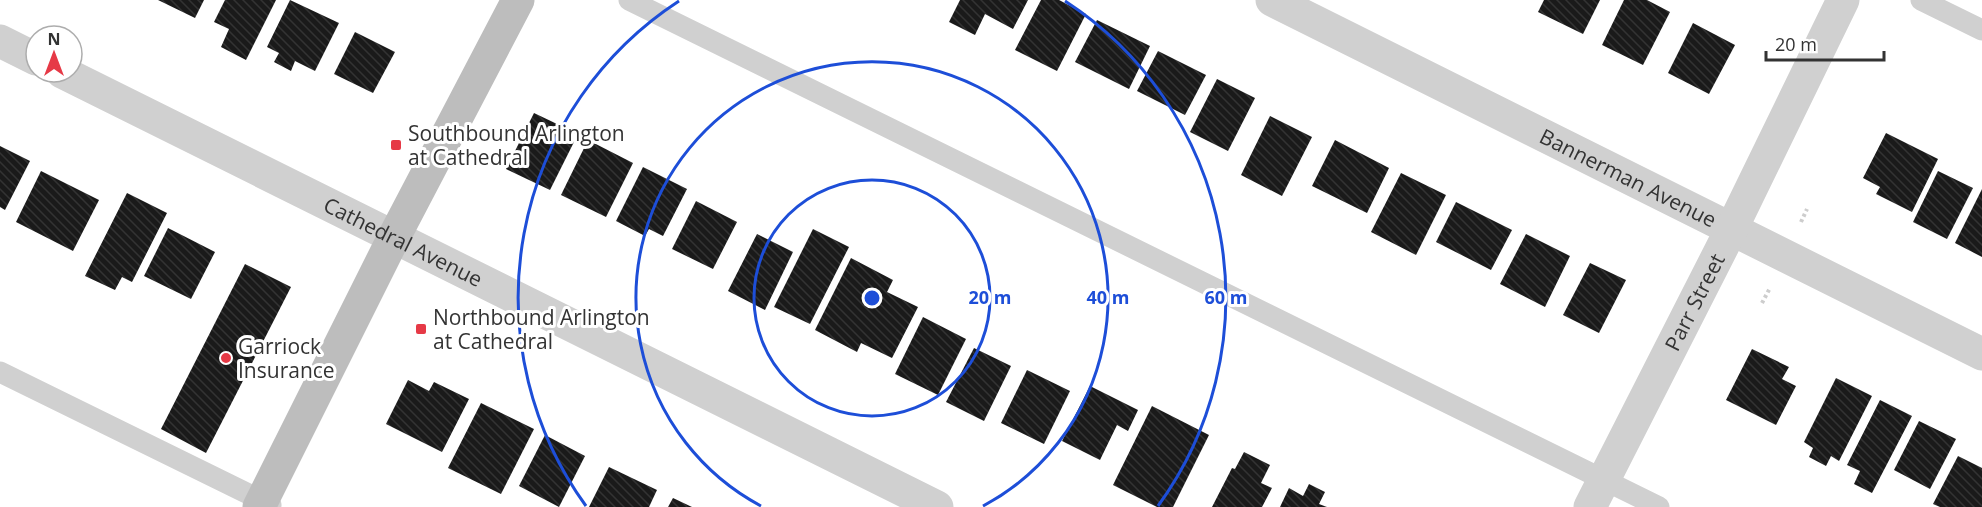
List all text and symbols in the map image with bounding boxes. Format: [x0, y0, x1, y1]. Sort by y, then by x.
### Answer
north arrow [24, 24, 84, 84]
scale bar [1766, 24, 1884, 62]
text: N [47, 28, 61, 50]
text: 20 m [1775, 32, 1817, 56]
place label: Southbound Arlington at Cathedral [408, 119, 625, 171]
street label: Bannerman Avenue [1535, 122, 1721, 233]
marker: Southbound Arlington at Cathedral [389, 138, 403, 152]
street label: Cathedral Avenue [319, 190, 487, 293]
street label: Parr Street [1658, 249, 1731, 355]
text: 20 m [969, 285, 1011, 309]
text: 40 m [1087, 285, 1129, 309]
text: 60 m [1205, 285, 1247, 309]
centre of rings [862, 288, 882, 308]
place label: Northbound Arlington at Cathedral [433, 303, 650, 355]
marker: Northbound Arlington at Cathedral [414, 322, 428, 336]
place label: Garriock Insurance [238, 332, 335, 384]
marker: Garriock Insurance [219, 351, 233, 365]

